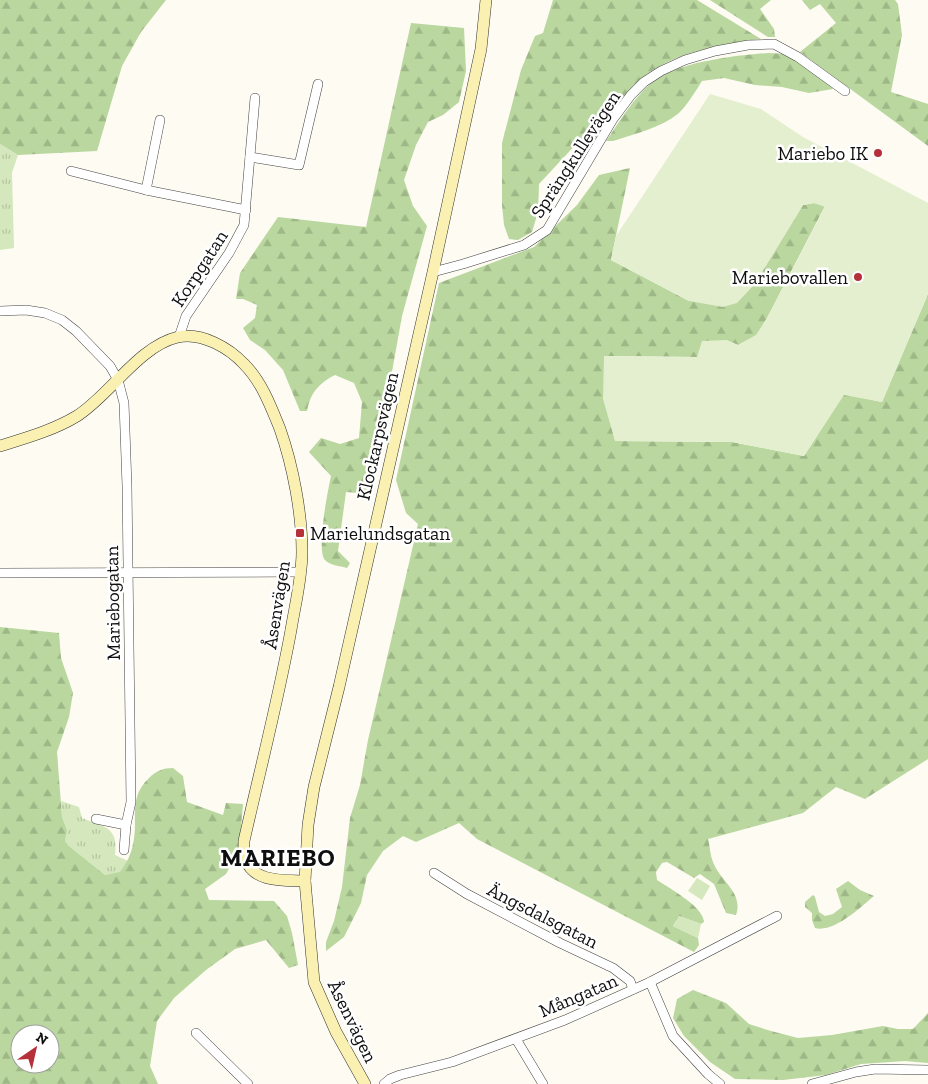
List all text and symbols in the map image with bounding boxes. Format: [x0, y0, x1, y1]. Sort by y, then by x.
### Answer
street label: Sprängkullevägen [526, 86, 625, 222]
place label: Mariebo IK [778, 142, 869, 165]
marker: Mariebo IK [872, 147, 884, 159]
street label: Korpgatan [166, 226, 233, 311]
place label: Mariebovallen [732, 266, 848, 289]
marker: Mariebovallen [852, 271, 864, 283]
street label: Klockarpsvägen [352, 370, 403, 502]
place label: Marielundsgatan [310, 522, 450, 545]
marker: Marielundsgatan [294, 527, 306, 539]
street label: Mariebogatan [100, 545, 125, 660]
street label: Åsenvägen [258, 559, 295, 651]
district label: MARIEBO [220, 843, 336, 872]
street label: Ängsdalsgatan [483, 878, 602, 953]
street label: Mångatan [535, 969, 621, 1022]
street label: Åsenvägen [323, 976, 382, 1066]
north arrow [10, 1024, 60, 1074]
text: N [33, 1029, 51, 1049]

